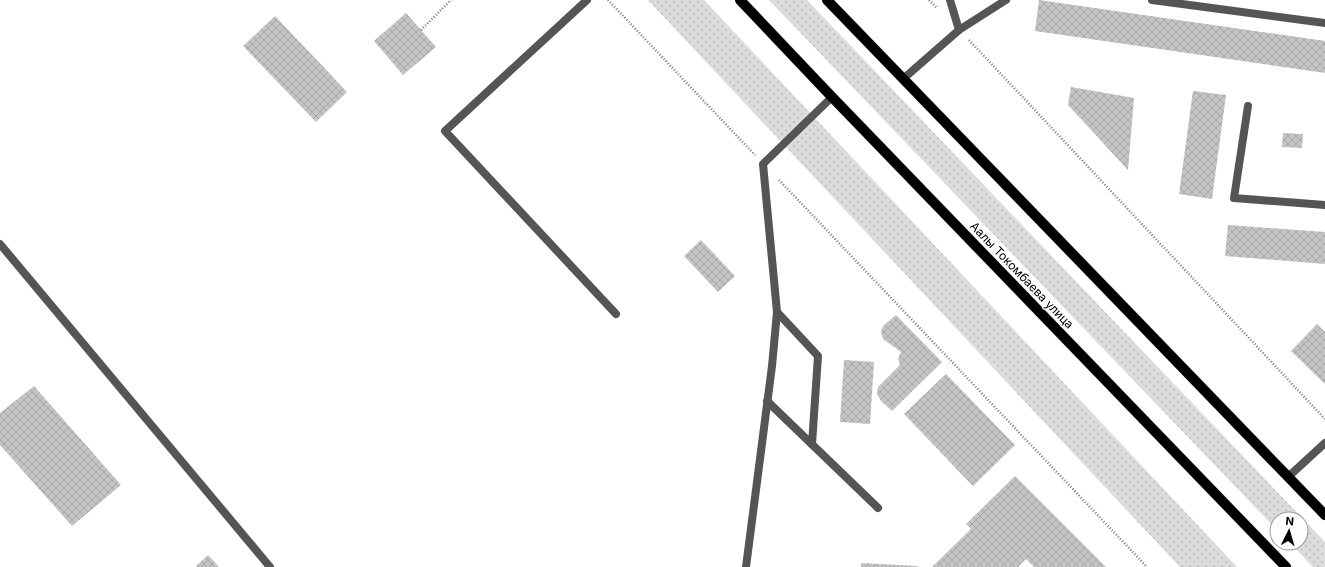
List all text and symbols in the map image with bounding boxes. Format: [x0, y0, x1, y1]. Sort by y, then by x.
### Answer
street label: Аалы Токомбаева улица [967, 218, 1077, 332]
north arrow [1269, 511, 1309, 551]
text: N [1285, 514, 1295, 528]

